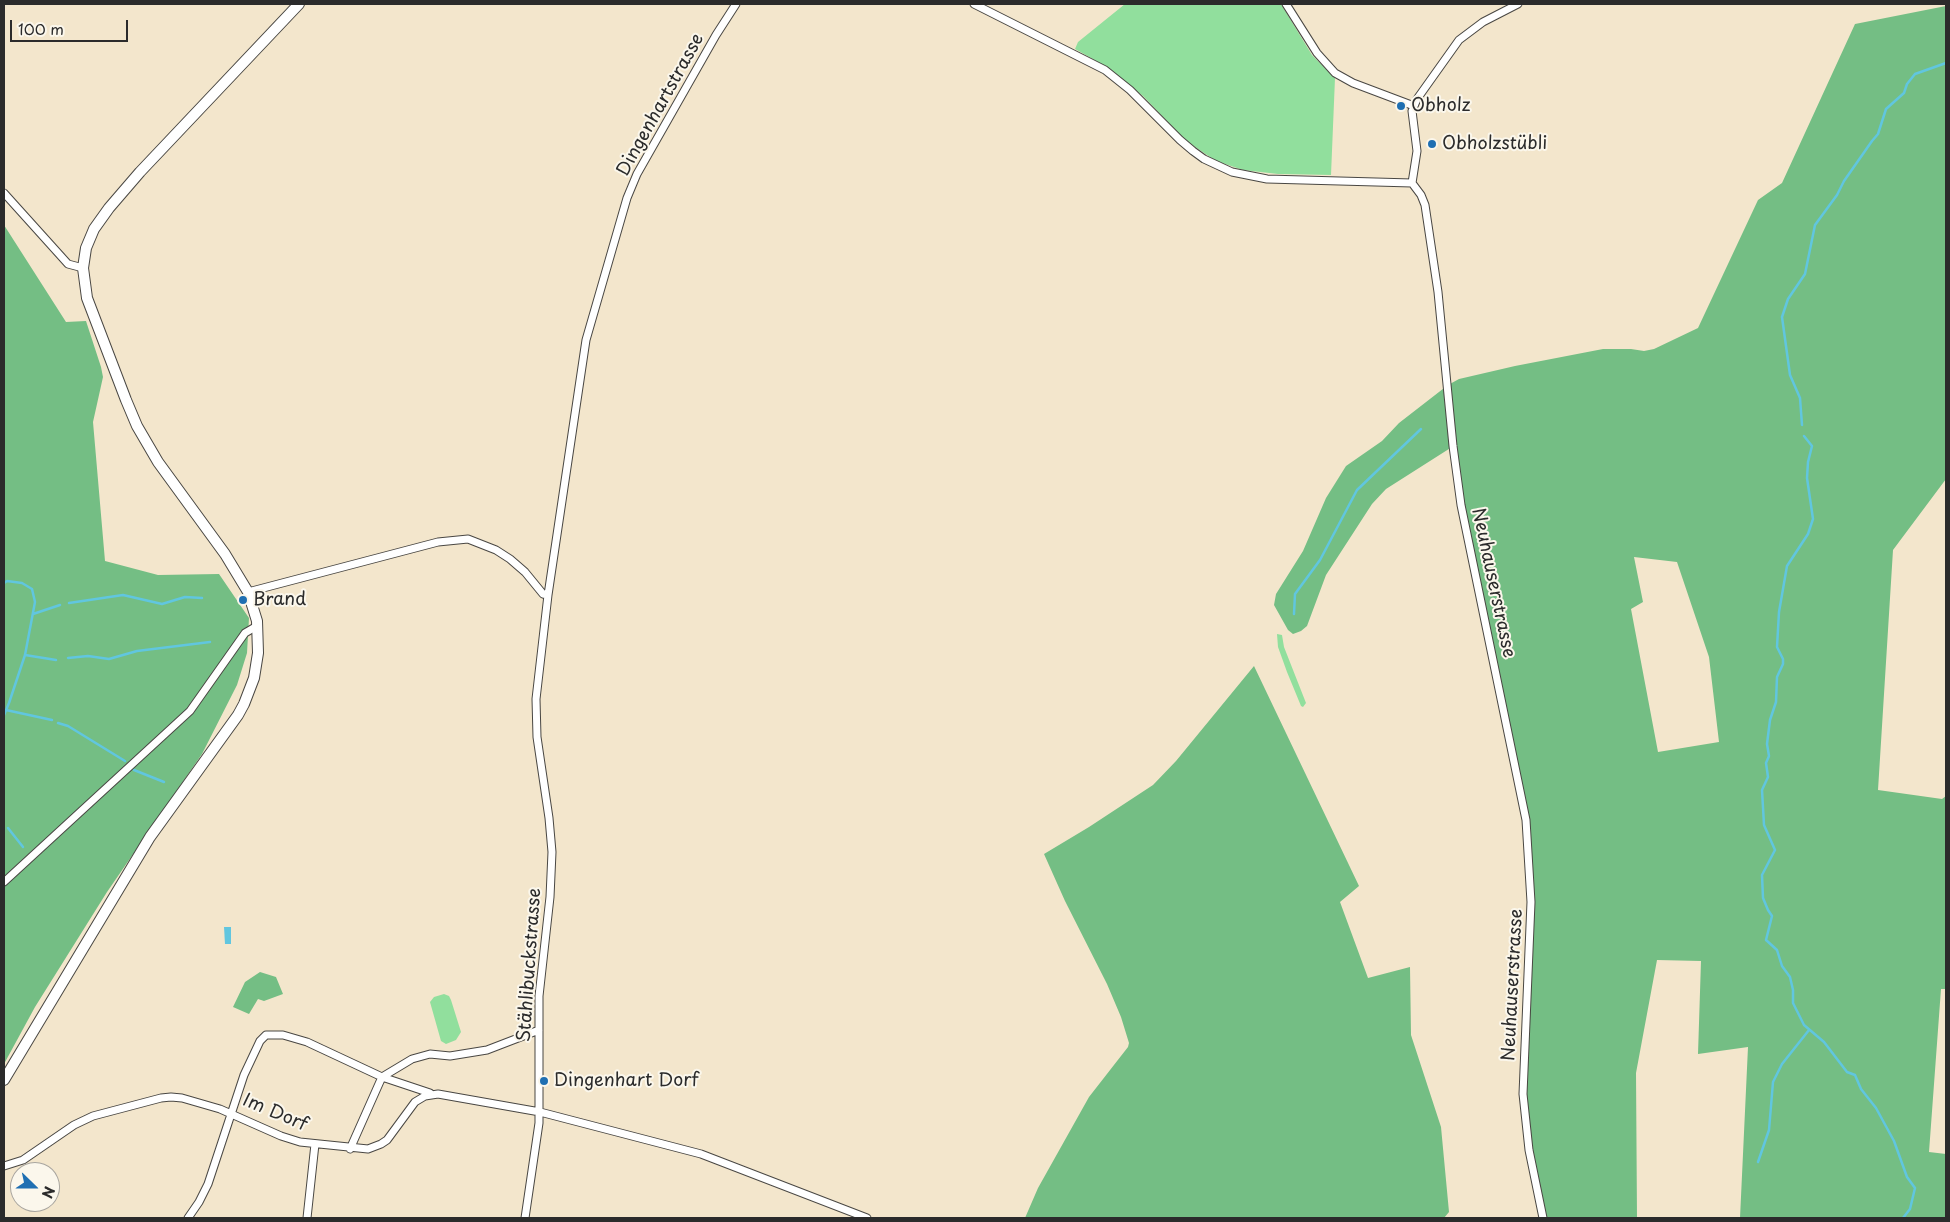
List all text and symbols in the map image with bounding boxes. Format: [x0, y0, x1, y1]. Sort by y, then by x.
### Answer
scale bar [12, 10, 130, 42]
text: 100 m [18, 17, 64, 40]
street label: Dingenhartstrasse [613, 30, 709, 180]
place label: Obholz [1411, 95, 1471, 117]
marker: Obholz [1395, 100, 1407, 112]
place label: Obholzstübli [1442, 133, 1547, 155]
marker: Obholzstübli [1426, 138, 1438, 150]
street label: Neuhauserstrasse [1467, 506, 1519, 660]
place label: Brand [253, 589, 306, 611]
marker: Brand [237, 594, 249, 606]
street label: Stählibuckstrasse [514, 887, 546, 1043]
street label: Neuhauserstrasse [1498, 908, 1528, 1062]
place label: Dingenhart Dorf [554, 1070, 699, 1092]
marker: Dingenhart Dorf [538, 1075, 550, 1087]
street label: Im Dorf [239, 1090, 311, 1136]
north arrow [10, 1162, 60, 1212]
text: N [37, 1183, 60, 1202]

